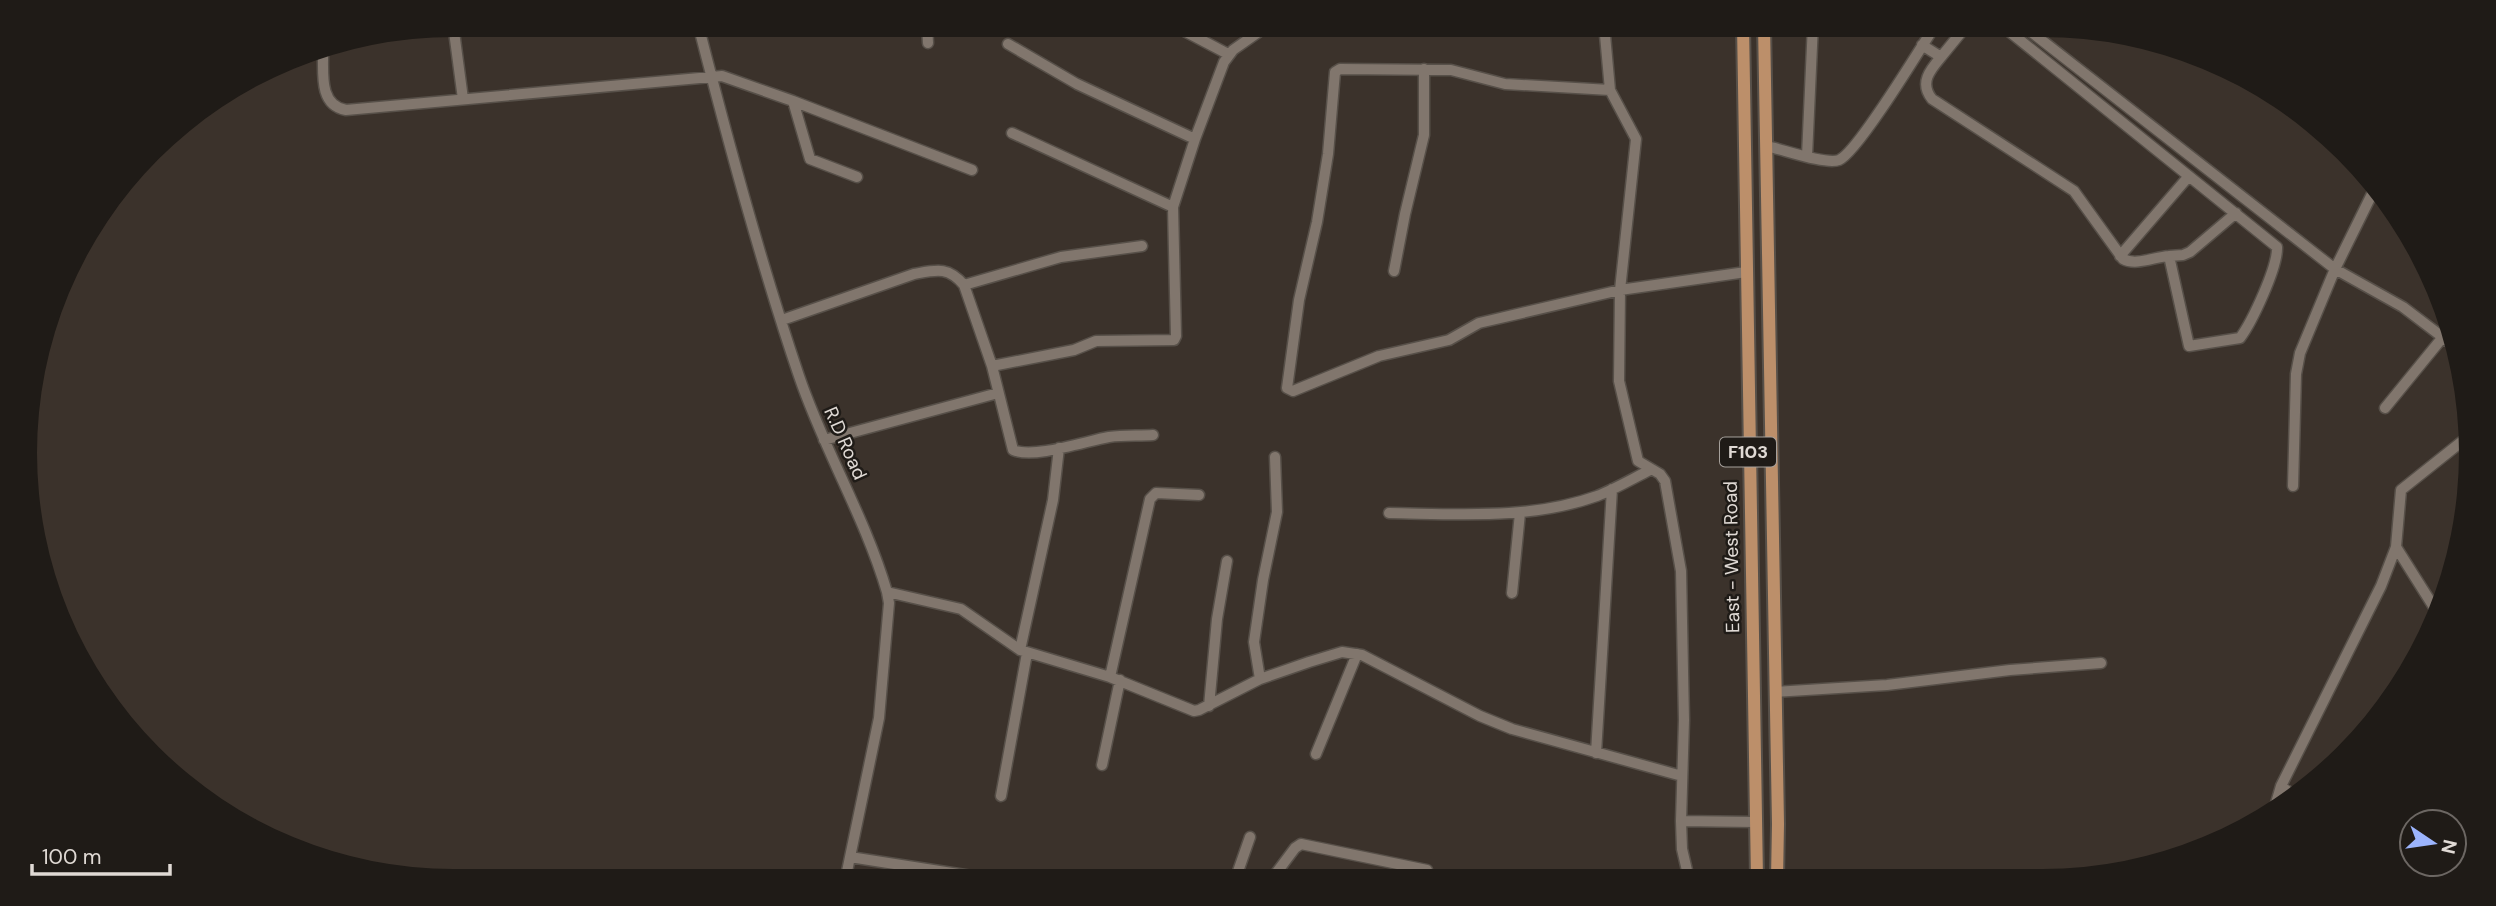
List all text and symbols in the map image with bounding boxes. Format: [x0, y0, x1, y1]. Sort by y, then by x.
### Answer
street label: R.D Road [818, 403, 873, 484]
road number: F103 [1720, 438, 1776, 466]
street label: East - West Road [1718, 481, 1745, 633]
north arrow [2398, 808, 2468, 878]
scale bar [32, 832, 170, 876]
text: N [2435, 837, 2463, 856]
text: 100 m [42, 843, 102, 871]

